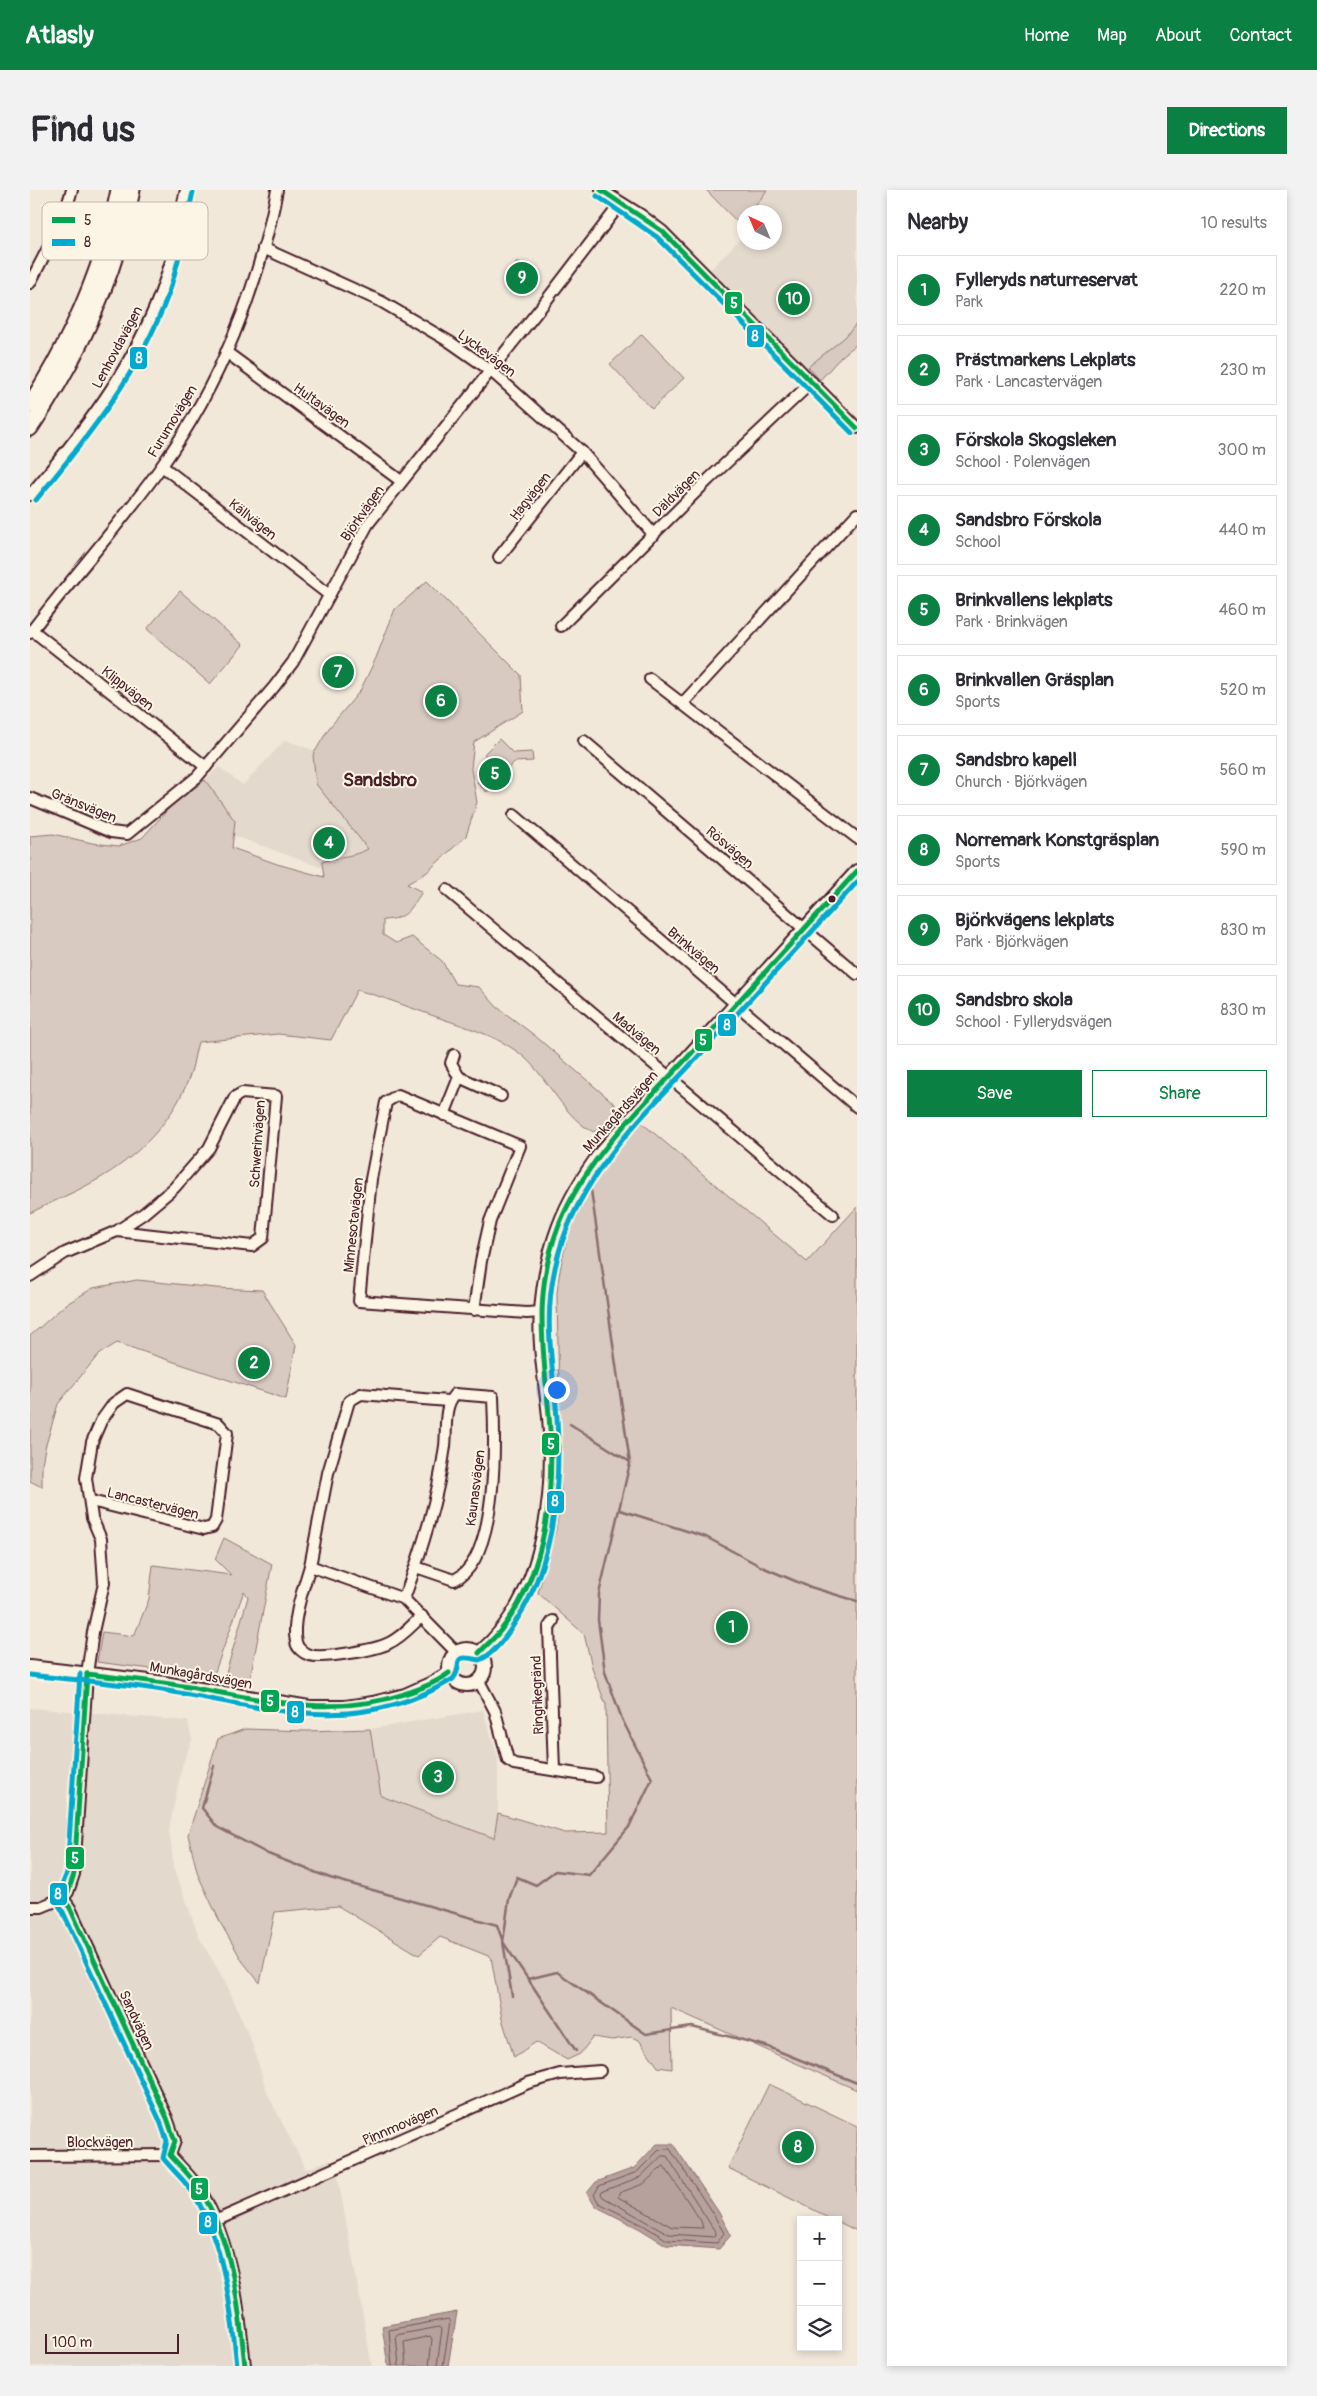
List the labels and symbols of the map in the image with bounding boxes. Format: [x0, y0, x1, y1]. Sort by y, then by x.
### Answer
legend [42, 202, 208, 260]
north arrow [737, 205, 782, 250]
text: 5 [84, 212, 92, 229]
text: 8 [84, 234, 91, 251]
pin: 9 [506, 259, 538, 297]
pin: 10 [778, 280, 810, 318]
line badge: 5 [724, 291, 743, 315]
text: 5 [730, 295, 738, 312]
street label: Lenhovdavägen [89, 303, 146, 391]
line badge: 8 [746, 324, 765, 348]
street label: Lyckevägen [454, 326, 519, 381]
text: 8 [751, 328, 759, 345]
line badge: 8 [129, 346, 148, 370]
text: 8 [135, 350, 143, 367]
street label: Hultavägen [290, 379, 353, 432]
street label: Furumovägen [144, 382, 201, 461]
street label: Däldvägen [649, 466, 704, 521]
street label: Hagvägen [506, 469, 555, 524]
street label: Björkvägen [337, 482, 388, 544]
street label: Källvägen [225, 495, 280, 543]
pin: 7 [322, 653, 354, 691]
street label: Klippvägen [98, 663, 157, 714]
pin: 6 [425, 682, 457, 720]
pin: 5 [479, 755, 511, 793]
district label: Sandsbro [343, 768, 418, 792]
street label: Gränsvägen [48, 785, 119, 826]
street label: Rösvägen [703, 823, 757, 872]
pin: 4 [313, 824, 345, 862]
unlabelled marker [827, 894, 837, 904]
street label: Brinkvägen [664, 923, 724, 977]
street label: Madvägen [609, 1008, 664, 1059]
line badge: 8 [717, 1013, 737, 1037]
text: 8 [723, 1017, 731, 1034]
line badge: 5 [694, 1028, 713, 1052]
text: 5 [699, 1032, 707, 1049]
street label: Munkagårdsvägen [579, 1067, 662, 1156]
street label: Schwerinvägen [246, 1099, 269, 1189]
street label: Minnesotavägen [340, 1177, 367, 1274]
pin: 2 [238, 1344, 270, 1382]
your location [544, 1377, 570, 1403]
line badge: 5 [541, 1432, 560, 1456]
text: 5 [547, 1436, 555, 1453]
street label: Kaunasvägen [462, 1449, 489, 1527]
street label: Lancastervägen [105, 1484, 201, 1523]
line badge: 8 [546, 1490, 565, 1514]
text: 8 [551, 1493, 559, 1510]
pin: 1 [716, 1608, 748, 1646]
street label: Ringrikegränd [528, 1655, 547, 1735]
street label: Munkagårdsvägen [148, 1658, 254, 1693]
line badge: 5 [260, 1689, 280, 1713]
text: 5 [266, 1693, 274, 1710]
line badge: 8 [286, 1700, 305, 1724]
text: 8 [291, 1704, 299, 1721]
pin: 3 [422, 1758, 454, 1796]
line badge: 5 [65, 1846, 85, 1870]
text: 5 [71, 1850, 79, 1867]
line badge: 8 [49, 1882, 68, 1906]
text: 8 [54, 1886, 62, 1903]
street label: Sandvägen [115, 1988, 158, 2053]
street label: Pinnmovägen [360, 2102, 441, 2149]
pin: 8 [782, 2128, 814, 2166]
street label: Blockvägen [67, 2134, 133, 2151]
line badge: 5 [190, 2177, 209, 2201]
text: 5 [195, 2181, 203, 2198]
line badge: 8 [198, 2211, 218, 2235]
text: 8 [204, 2214, 212, 2231]
scale bar [45, 2331, 179, 2354]

